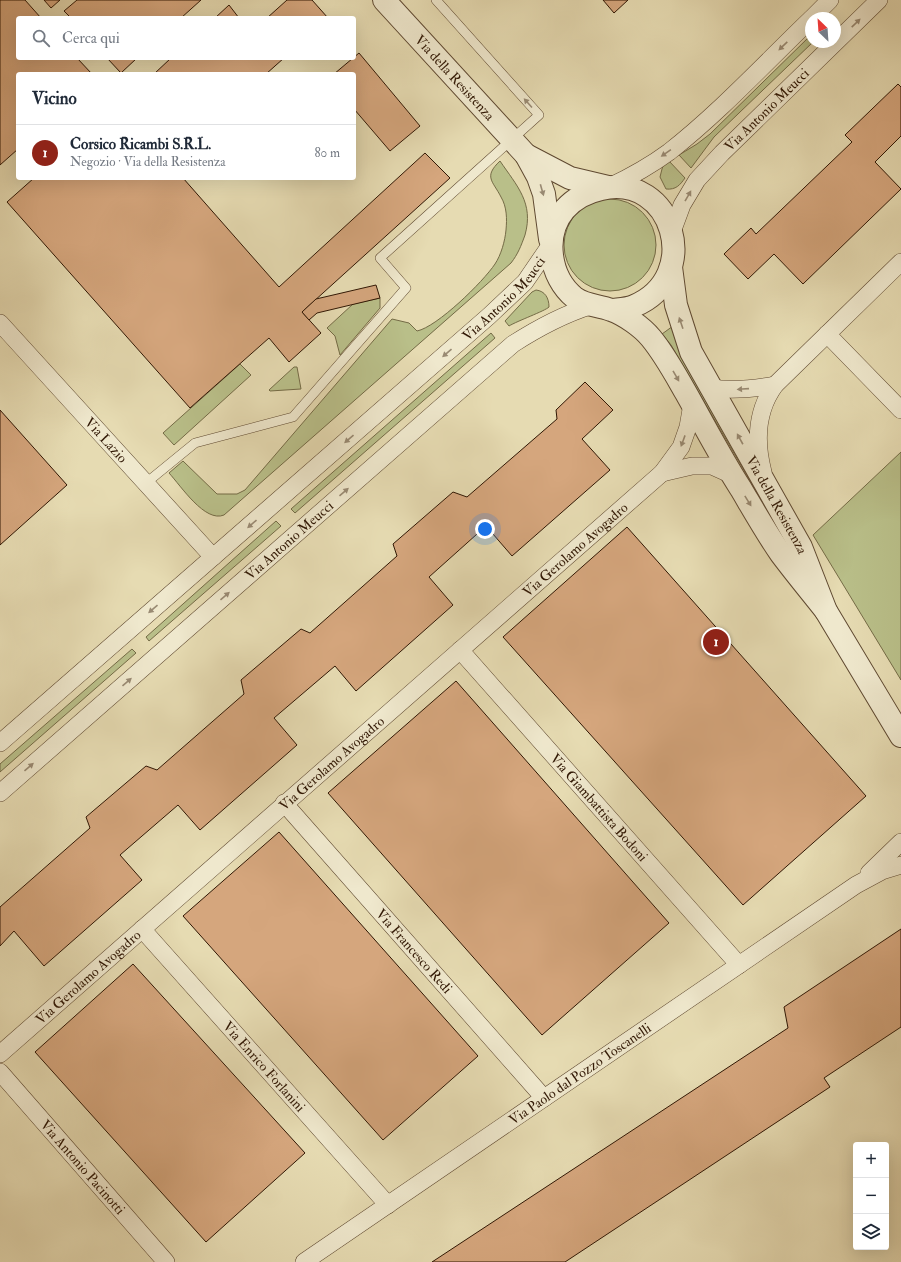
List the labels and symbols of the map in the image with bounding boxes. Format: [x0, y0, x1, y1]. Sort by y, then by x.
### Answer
north arrow [805, 12, 841, 48]
one-way arrow [851, 18, 861, 28]
street label: Via della Resistenza [411, 31, 498, 124]
one-way arrow [778, 41, 788, 51]
street label: Via Antonio Meucci [721, 65, 813, 155]
one-way arrow [523, 97, 532, 108]
one-way arrow [661, 149, 671, 157]
one-way arrow [539, 185, 545, 197]
one-way arrow [684, 190, 691, 202]
street label: Via Antonio Meucci [459, 253, 549, 344]
one-way arrow [678, 317, 684, 329]
one-way arrow [442, 348, 452, 358]
one-way arrow [673, 370, 680, 382]
one-way arrow [737, 386, 749, 393]
street label: Via Lazio [81, 414, 131, 467]
one-way arrow [736, 433, 743, 445]
one-way arrow [344, 434, 355, 443]
one-way arrow [680, 435, 686, 447]
street label: Via della Resistenza [742, 453, 811, 557]
one-way arrow [338, 487, 349, 496]
one-way arrow [744, 496, 752, 506]
street label: Via Antonio Meucci [242, 497, 337, 584]
street label: Via Gerolamo Avogadro [519, 499, 632, 600]
your location [475, 519, 495, 539]
one-way arrow [246, 520, 257, 529]
one-way arrow [219, 591, 230, 600]
one-way arrow [148, 605, 159, 614]
pin: 1 [703, 627, 729, 657]
one-way arrow [122, 677, 132, 686]
street label: Via Gerolamo Avogadro [276, 713, 388, 814]
street label: Via Giambattista Bodoni [547, 750, 651, 865]
one-way arrow [24, 763, 35, 772]
street label: Via Francesco Redi [372, 905, 456, 997]
street label: Via Gerolamo Avogadro [32, 926, 145, 1028]
street label: Via Enrico Forlanini [219, 1018, 309, 1116]
street label: Via Paolo dal Pozzo Toscanelli [506, 1019, 655, 1129]
street label: Via Antonio Pacinotti [37, 1116, 129, 1218]

